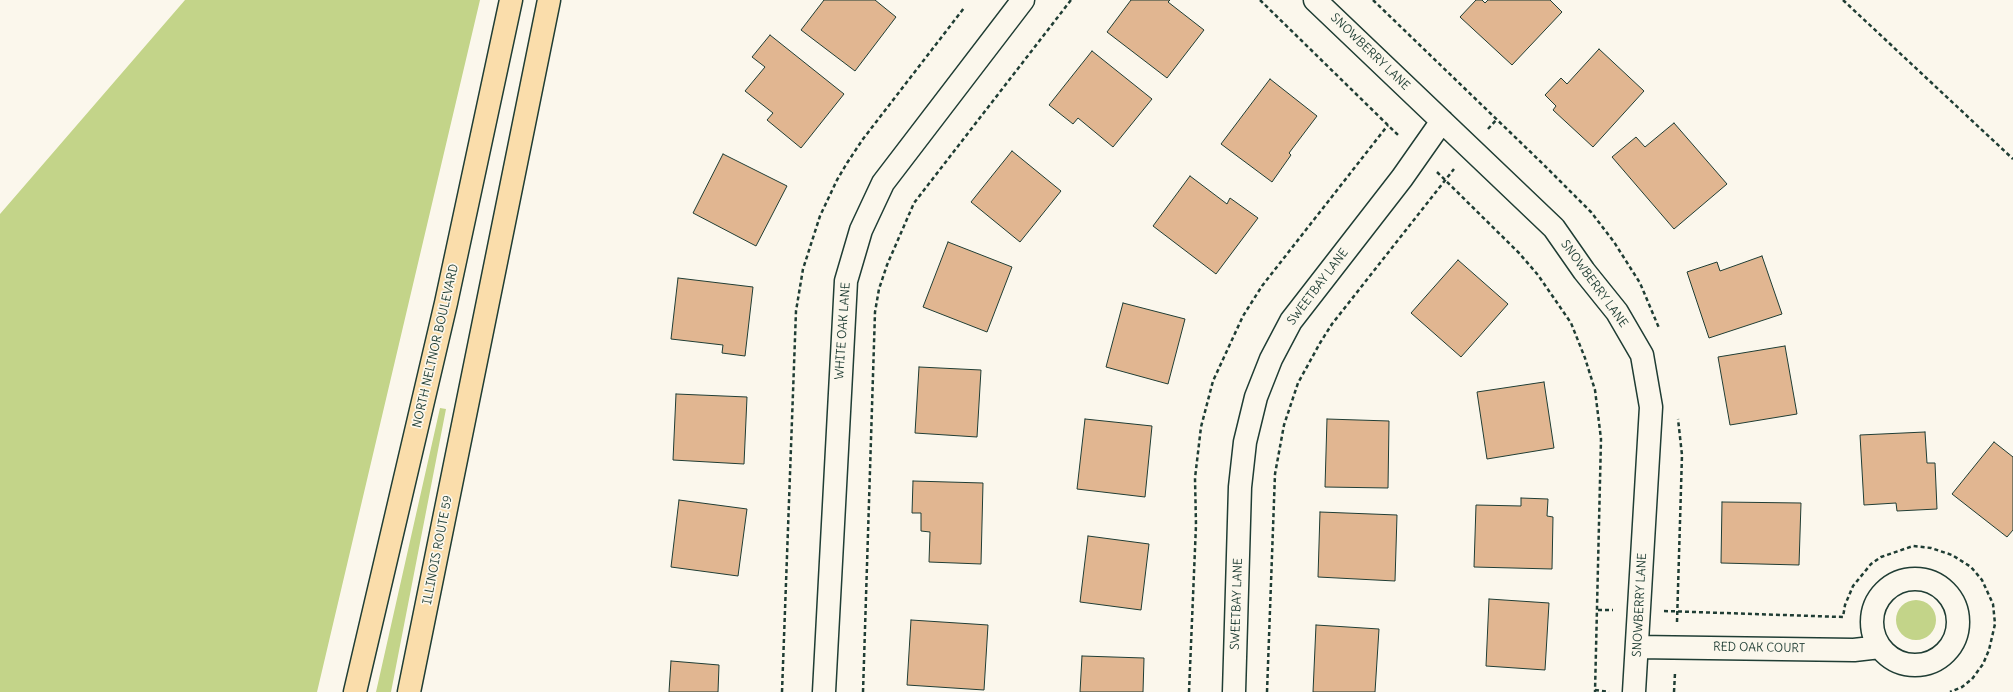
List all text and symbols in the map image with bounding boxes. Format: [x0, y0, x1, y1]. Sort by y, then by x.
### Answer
street label: SNOWBERRY LANE [1327, 11, 1413, 93]
street label: SNOWBERRY LANE [1558, 238, 1630, 330]
street label: SWEETBAY LANE [1285, 246, 1351, 328]
street label: NORTH NELTNOR BOULEVARD [410, 263, 462, 429]
street label: WHITE OAK LANE [832, 282, 854, 380]
street label: ILLINOIS ROUTE 59 [420, 494, 456, 606]
street label: SNOWBERRY LANE [1630, 553, 1650, 657]
street label: SWEETBAY LANE [1228, 558, 1246, 650]
street label: RED OAK COURT [1713, 640, 1805, 656]

